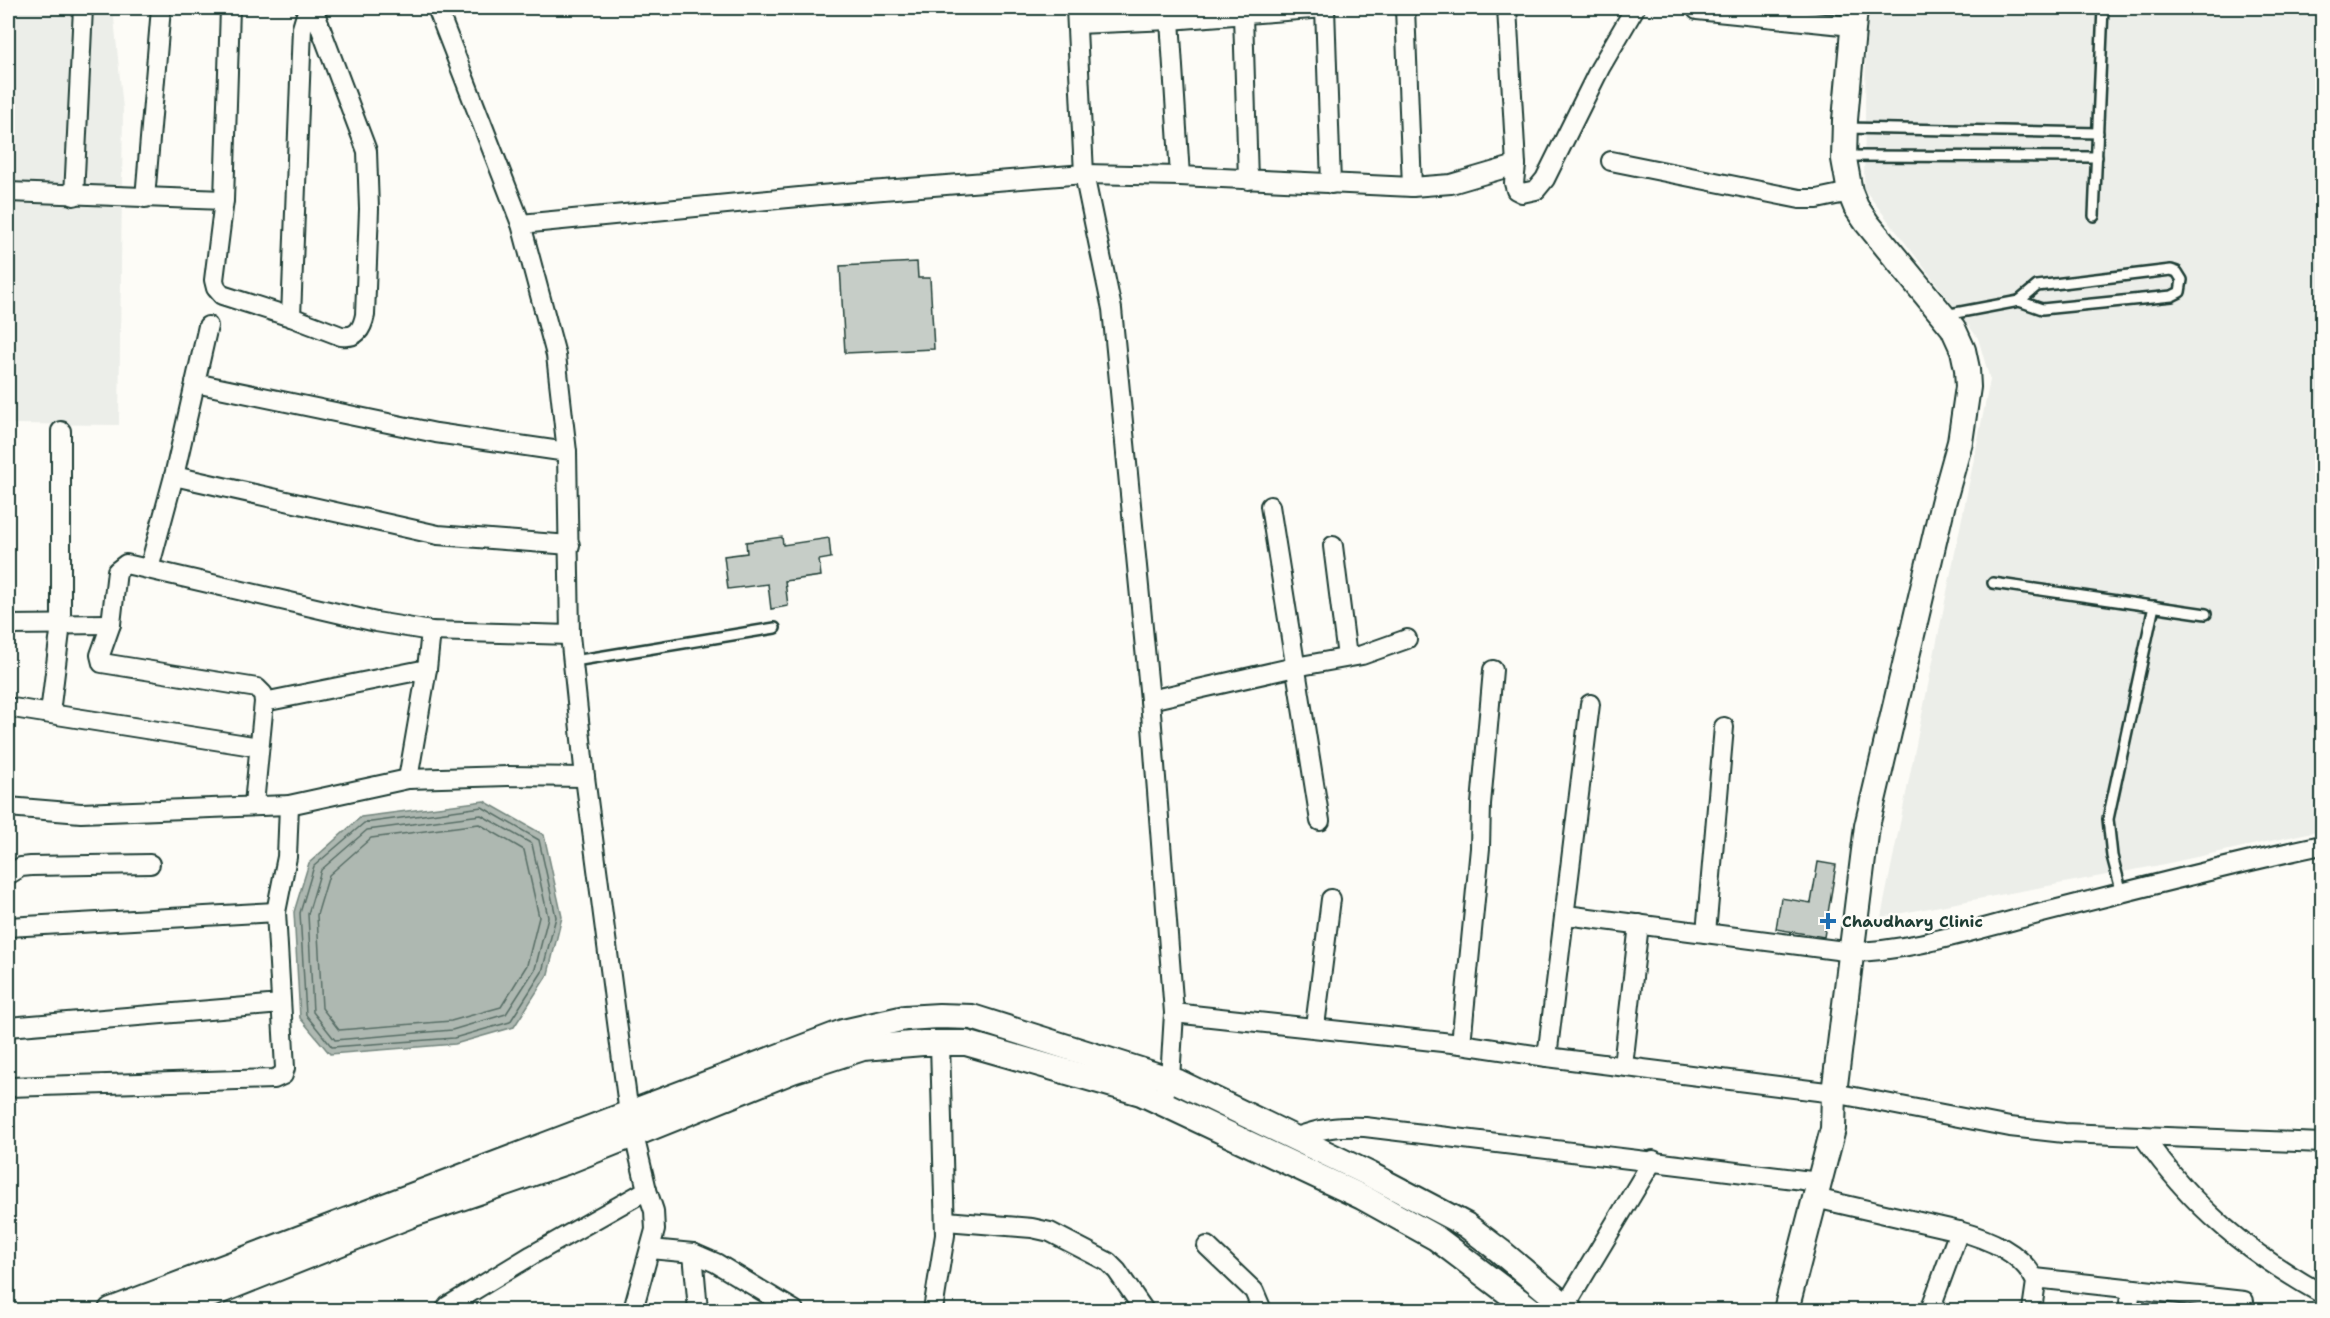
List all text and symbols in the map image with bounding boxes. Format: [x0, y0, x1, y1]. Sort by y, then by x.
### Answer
place label: Chaudhary Clinic [1842, 911, 1983, 932]
marker: Chaudhary Clinic [1819, 912, 1837, 930]

